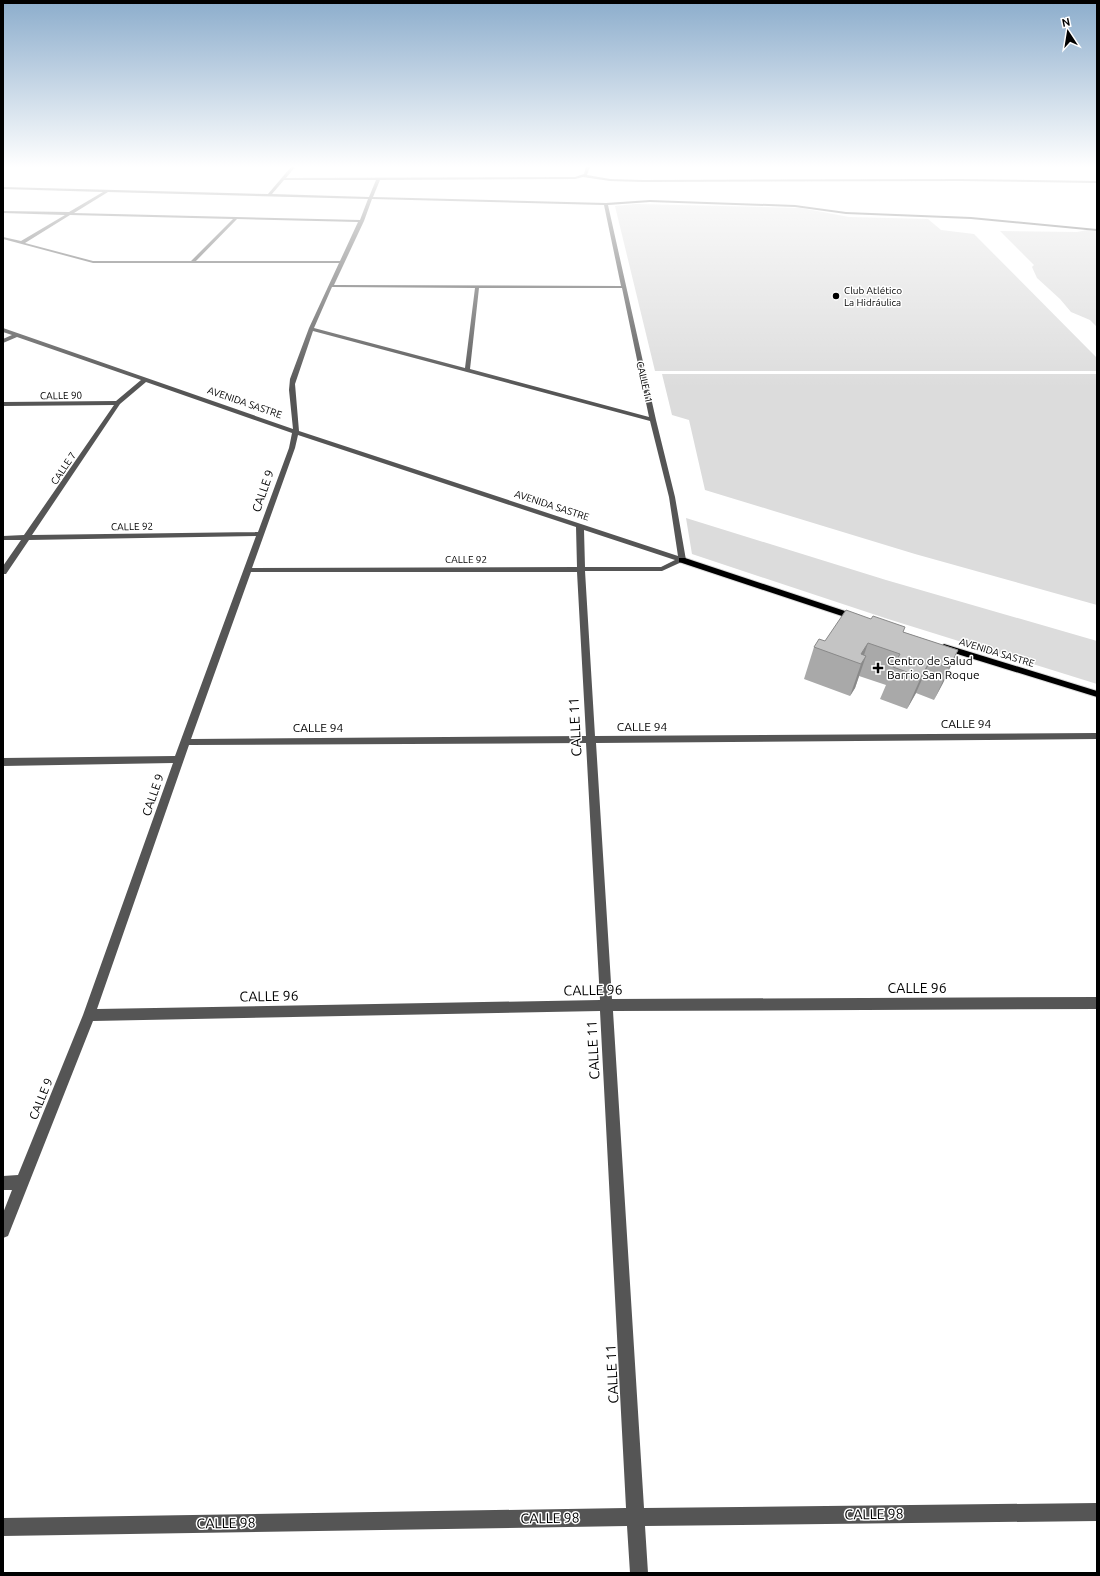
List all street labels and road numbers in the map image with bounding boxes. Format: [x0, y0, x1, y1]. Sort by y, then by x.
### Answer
street label: CALLE 11 [634, 360, 655, 404]
street label: AVENIDA SASTRE [206, 385, 284, 420]
street label: CALLE 90 [40, 390, 83, 401]
street label: CALLE 7 [49, 450, 78, 487]
street label: CALLE 9 [249, 468, 276, 514]
street label: AVENIDA SASTRE [513, 488, 591, 523]
street label: CALLE 92 [111, 521, 153, 532]
street label: CALLE 92 [445, 554, 487, 565]
street label: AVENIDA SASTRE [958, 636, 1036, 669]
street label: CALLE 11 [565, 697, 585, 757]
street label: CALLE 94 [941, 717, 992, 730]
street label: CALLE 94 [617, 720, 668, 733]
street label: CALLE 94 [293, 721, 344, 734]
street label: CALLE 9 [139, 772, 166, 818]
street label: CALLE 96 [887, 980, 947, 996]
street label: CALLE 96 [563, 981, 623, 999]
street label: CALLE 96 [239, 987, 299, 1005]
street label: CALLE 11 [583, 1020, 603, 1080]
street label: CALLE 9 [26, 1076, 55, 1122]
street label: CALLE 11 [602, 1344, 622, 1404]
street label: CALLE 98 [844, 1505, 904, 1523]
street label: CALLE 98 [520, 1509, 580, 1527]
street label: CALLE 98 [196, 1514, 256, 1532]

